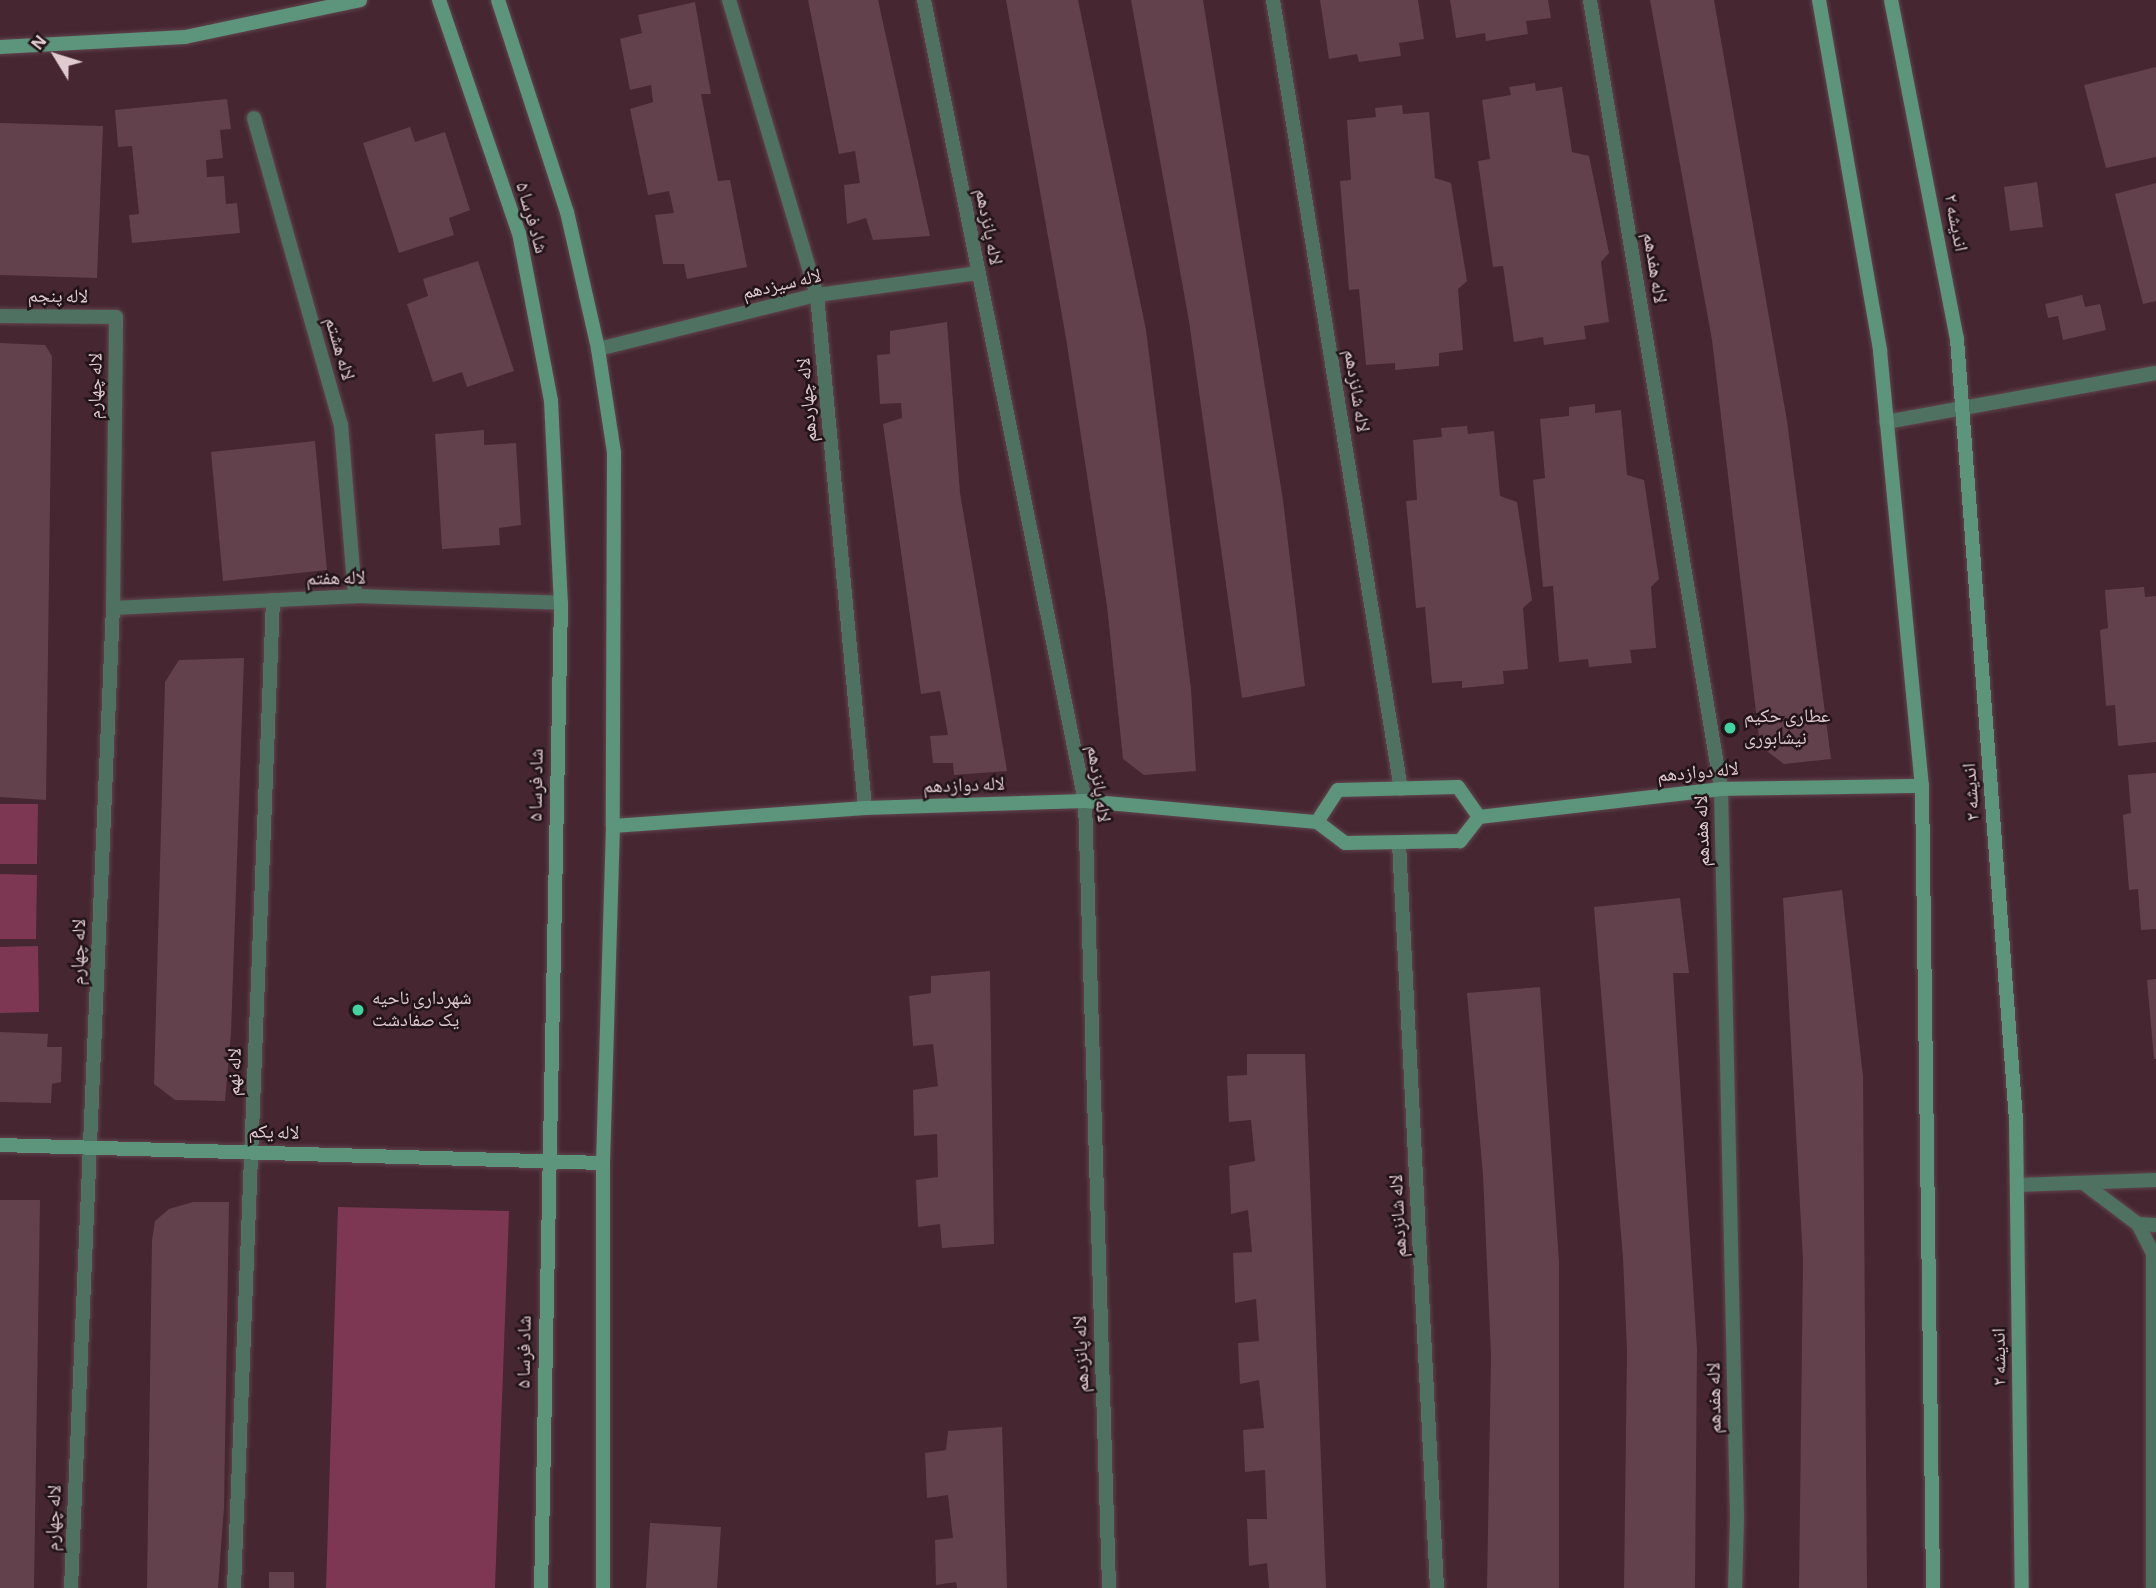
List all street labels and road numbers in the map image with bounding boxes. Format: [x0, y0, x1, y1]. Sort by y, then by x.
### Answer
street label: شاد فرسا ۵ [510, 180, 552, 256]
street label: لاله پانزدهم [969, 187, 1007, 267]
street label: اندیشه ۲ [1938, 192, 1972, 254]
street label: لاله هفدهم [1637, 231, 1671, 305]
street label: لاله سیزدهم [740, 265, 824, 305]
street label: لاله پنجم [28, 285, 88, 309]
street label: لاله هشتم [319, 315, 359, 383]
street label: لاله شانزدهم [1338, 348, 1374, 434]
street label: لاله چهارم [84, 353, 108, 419]
street label: لاله چهاردهم [793, 357, 823, 443]
street label: لاله هفتم [306, 567, 366, 591]
street label: لاله پانزدهم [1081, 744, 1115, 824]
street label: شاد فرسا ۵ [525, 748, 549, 822]
street label: لاله دوازدهم [1656, 758, 1740, 788]
street label: اندیشه ۲ [1959, 762, 1985, 822]
street label: لاله دوازدهم [923, 773, 1005, 799]
street label: لاله هفدهم [1690, 795, 1716, 867]
street label: لاله چهارم [66, 918, 92, 986]
street label: لاله نهم [223, 1048, 247, 1096]
street label: لاله یکم [248, 1121, 300, 1145]
street label: لاله شانزدهم [1385, 1174, 1413, 1258]
street label: شاد فرسا ۵ [513, 1315, 537, 1389]
street label: لاله پانزدهم [1069, 1315, 1095, 1393]
street label: اندیشه ۲ [1988, 1328, 2012, 1386]
street label: لاله هفدهم [1703, 1362, 1727, 1434]
street label: لاله چهارم [41, 1484, 67, 1552]

